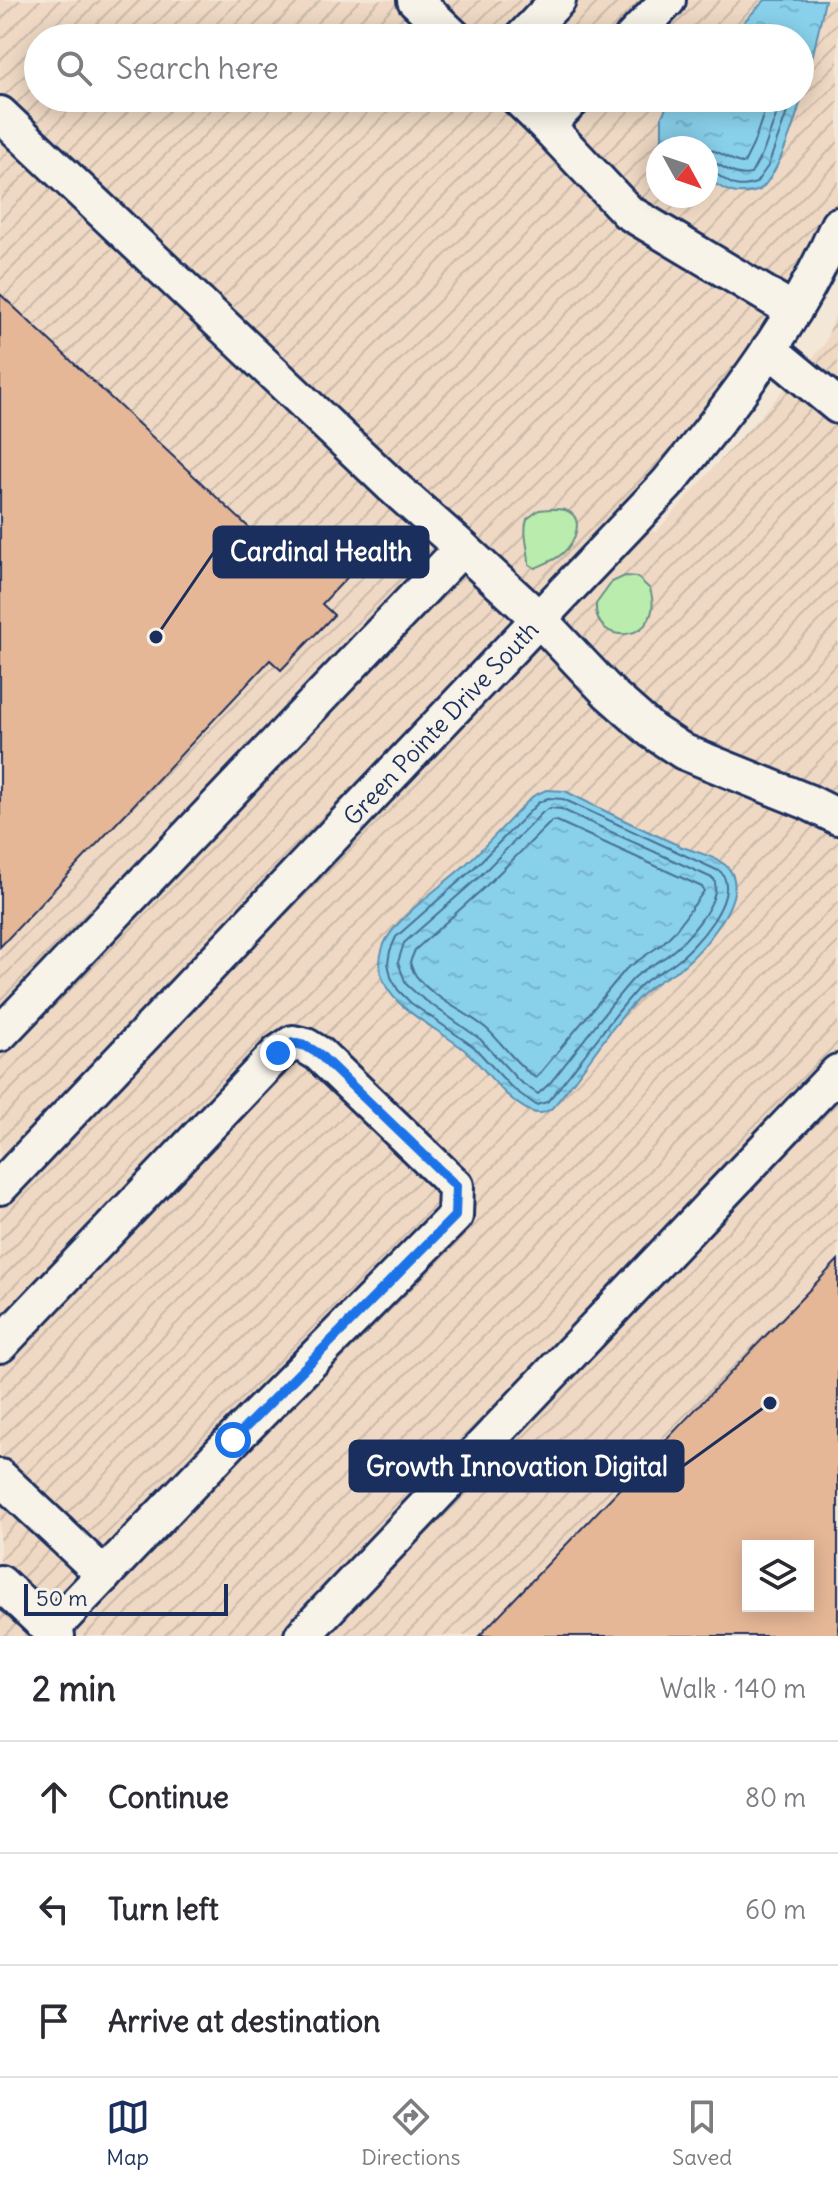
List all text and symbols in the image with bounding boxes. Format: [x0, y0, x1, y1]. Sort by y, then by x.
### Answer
search box [24, 24, 814, 112]
icon: search [52, 46, 96, 90]
text: Search here [116, 49, 279, 87]
north arrow [646, 136, 718, 208]
callout: Cardinal Health [214, 527, 428, 577]
text: Cardinal Health [230, 535, 412, 568]
street label: Green Pointe Drive South [337, 614, 544, 831]
route end [260, 1035, 296, 1071]
route start [215, 1422, 251, 1458]
callout: Growth Innovation Digital [350, 1441, 683, 1491]
text: Growth Innovation Digital [366, 1450, 668, 1483]
map controls [742, 1540, 814, 1612]
button: layers [742, 1540, 814, 1612]
scale bar [24, 1580, 228, 1616]
text: 50 m [36, 1584, 88, 1612]
text: 2 min [32, 1667, 116, 1710]
text: Walk · 140 m [660, 1672, 806, 1705]
icon: ahead [32, 1775, 76, 1819]
text: Continue [108, 1778, 229, 1816]
text: 80 m [745, 1781, 806, 1814]
icon: left [32, 1887, 76, 1931]
text: Turn left [108, 1890, 219, 1928]
text: 60 m [745, 1893, 806, 1926]
icon: arrive [32, 1999, 76, 2043]
text: Arrive at destination [108, 2002, 380, 2040]
tab: Map [106, 2095, 150, 2171]
tab: Directions [361, 2095, 461, 2171]
tab: Saved [672, 2095, 732, 2171]

